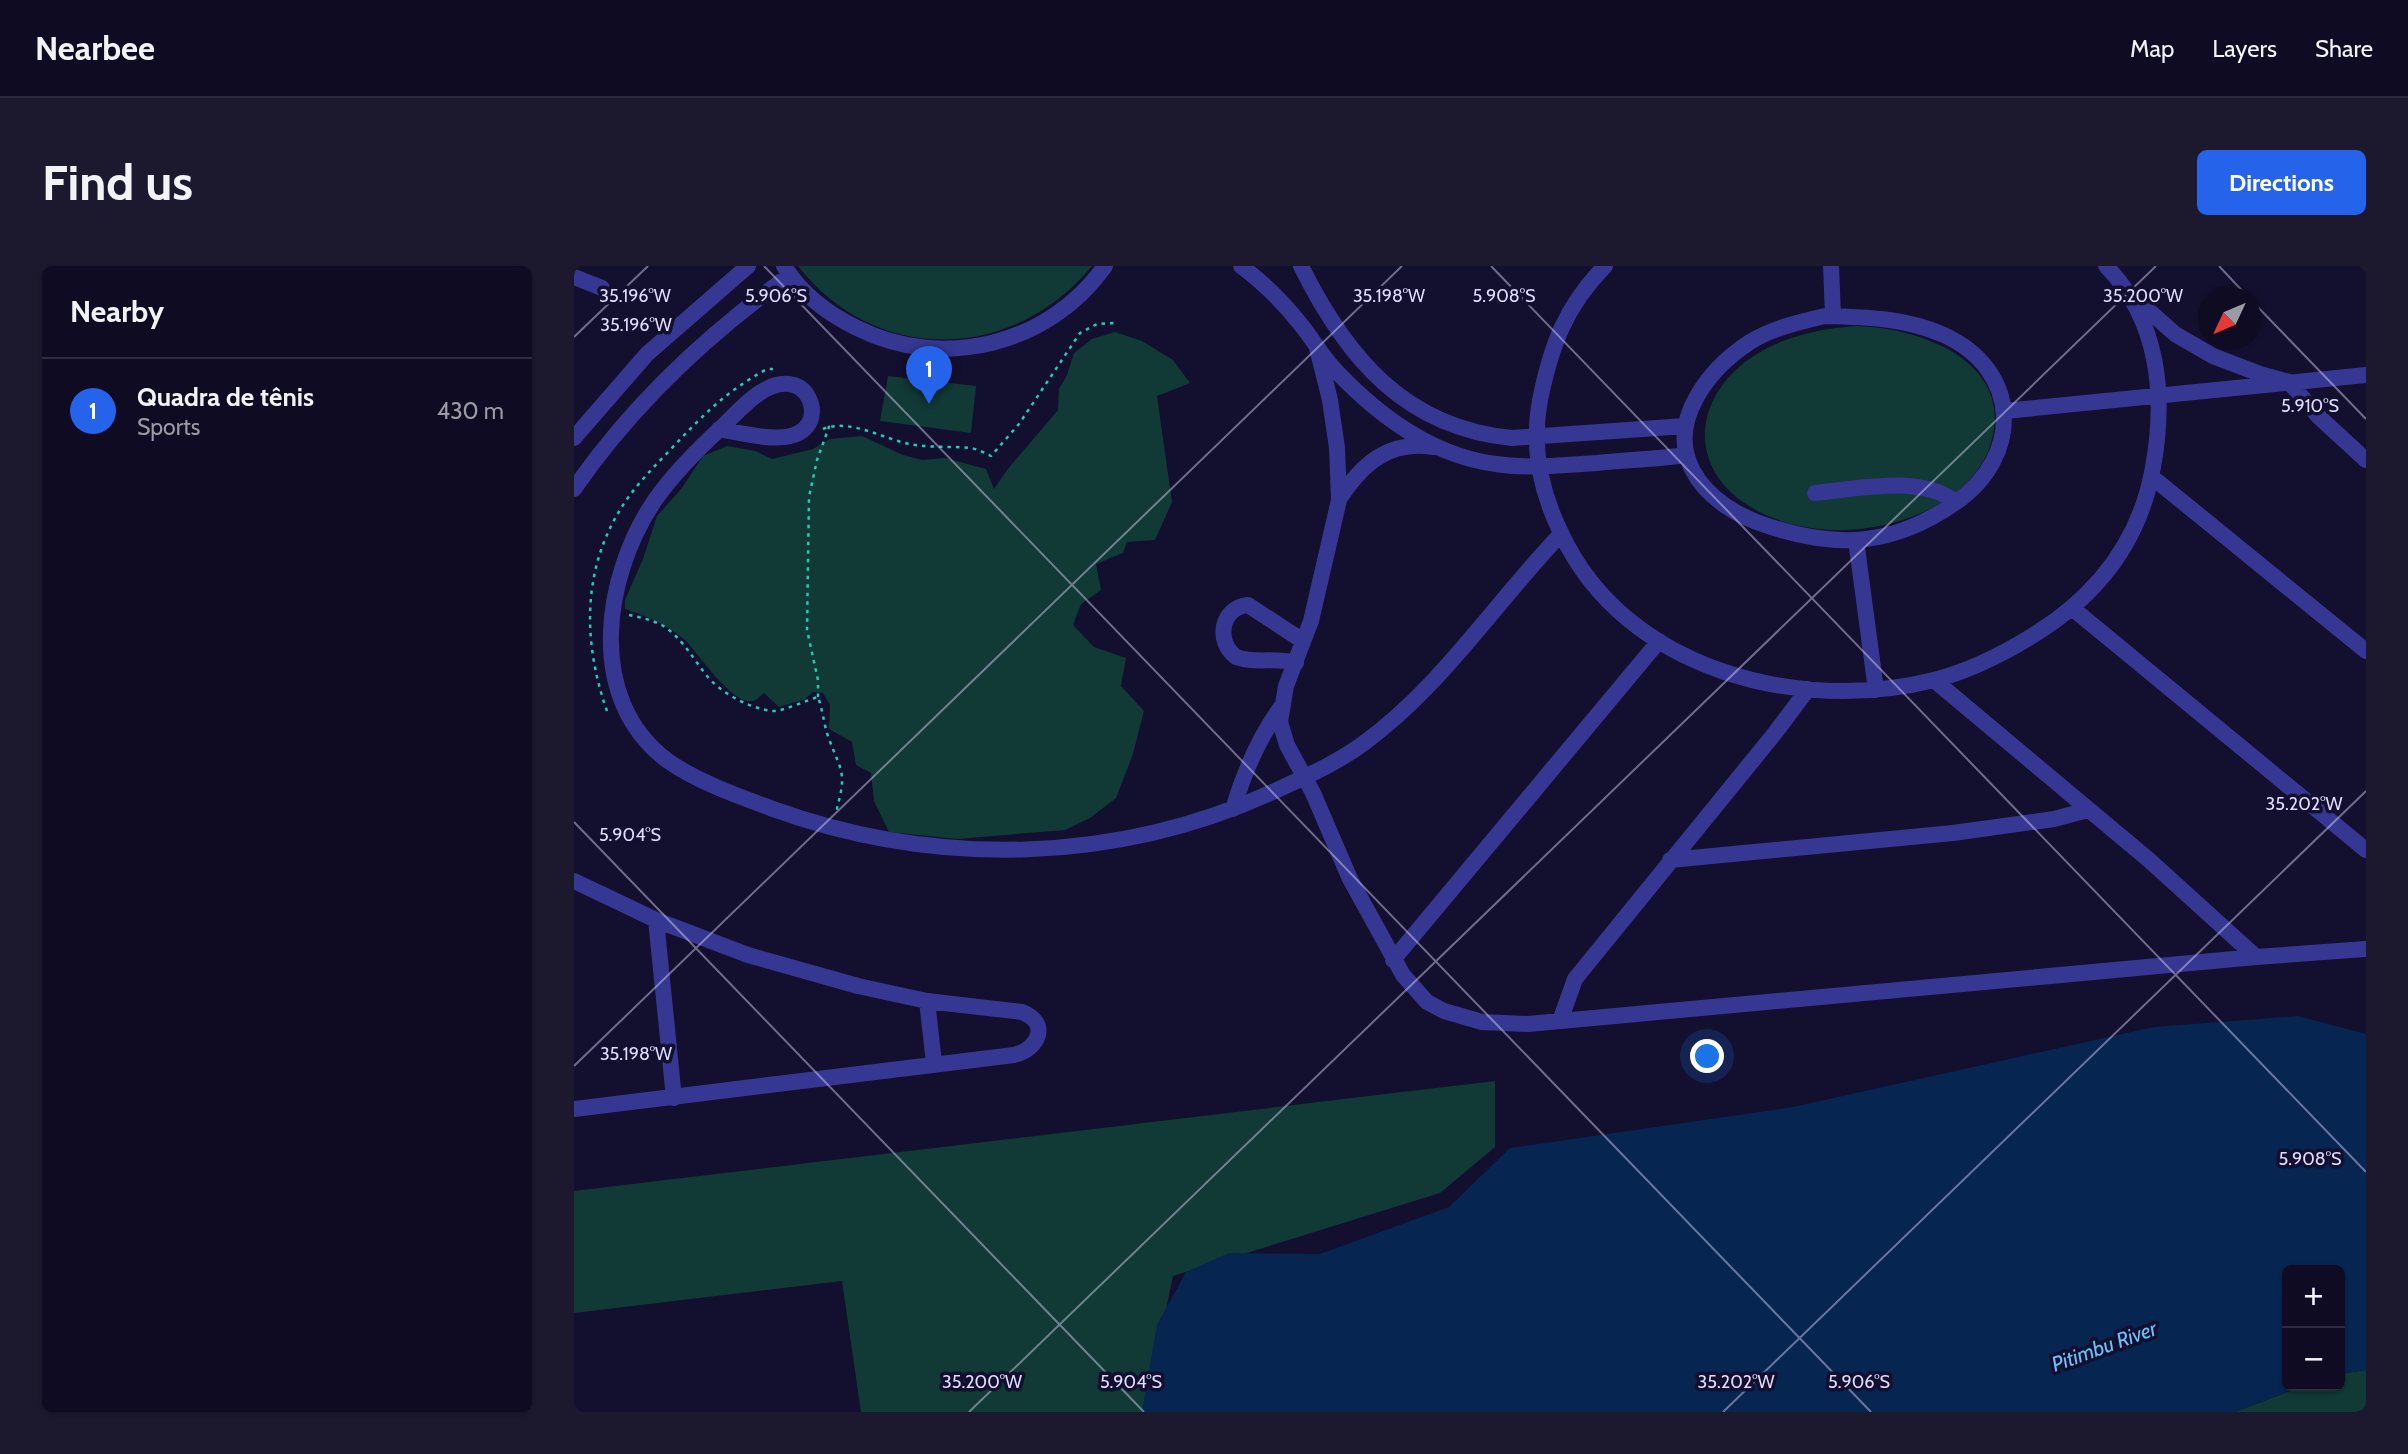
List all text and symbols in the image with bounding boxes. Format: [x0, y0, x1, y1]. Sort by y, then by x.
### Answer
text: Nearbee [35, 28, 155, 68]
text: Map [2130, 34, 2174, 63]
text: Layers [2212, 34, 2277, 63]
text: Share [2315, 34, 2373, 63]
button: Directions [2197, 150, 2366, 215]
text: Find us [42, 153, 193, 212]
text: 35.196°W [599, 285, 671, 307]
text: 5.906°S [745, 285, 807, 307]
text: 35.198°W [1353, 285, 1425, 307]
text: 5.908°S [1473, 285, 1535, 307]
text: 35.200°W [2103, 285, 2183, 307]
north arrow [2198, 287, 2261, 350]
text: Nearby [70, 293, 164, 330]
text: 35.196°W [600, 314, 672, 336]
pin: 1 [906, 346, 952, 404]
text: Quadra de tênis [137, 381, 314, 413]
text: 5.910°S [2281, 395, 2339, 417]
text: 1 [89, 397, 97, 425]
text: 430 m [437, 397, 504, 425]
text: Sports [137, 413, 200, 441]
text: 35.202°W [2266, 793, 2342, 815]
text: 5.904°S [599, 824, 661, 846]
your location [1690, 1039, 1724, 1073]
text: 35.198°W [600, 1043, 672, 1065]
text: 5.908°S [2279, 1148, 2341, 1170]
map controls [2282, 1265, 2345, 1391]
button: + [2282, 1265, 2345, 1328]
water label: Pitimbu River [2048, 1315, 2162, 1377]
button: − [2282, 1328, 2345, 1391]
text: 35.200°W [942, 1371, 1022, 1393]
text: 5.904°S [1100, 1371, 1162, 1393]
text: 35.202°W [1698, 1371, 1774, 1393]
text: 5.906°S [1828, 1371, 1890, 1393]

